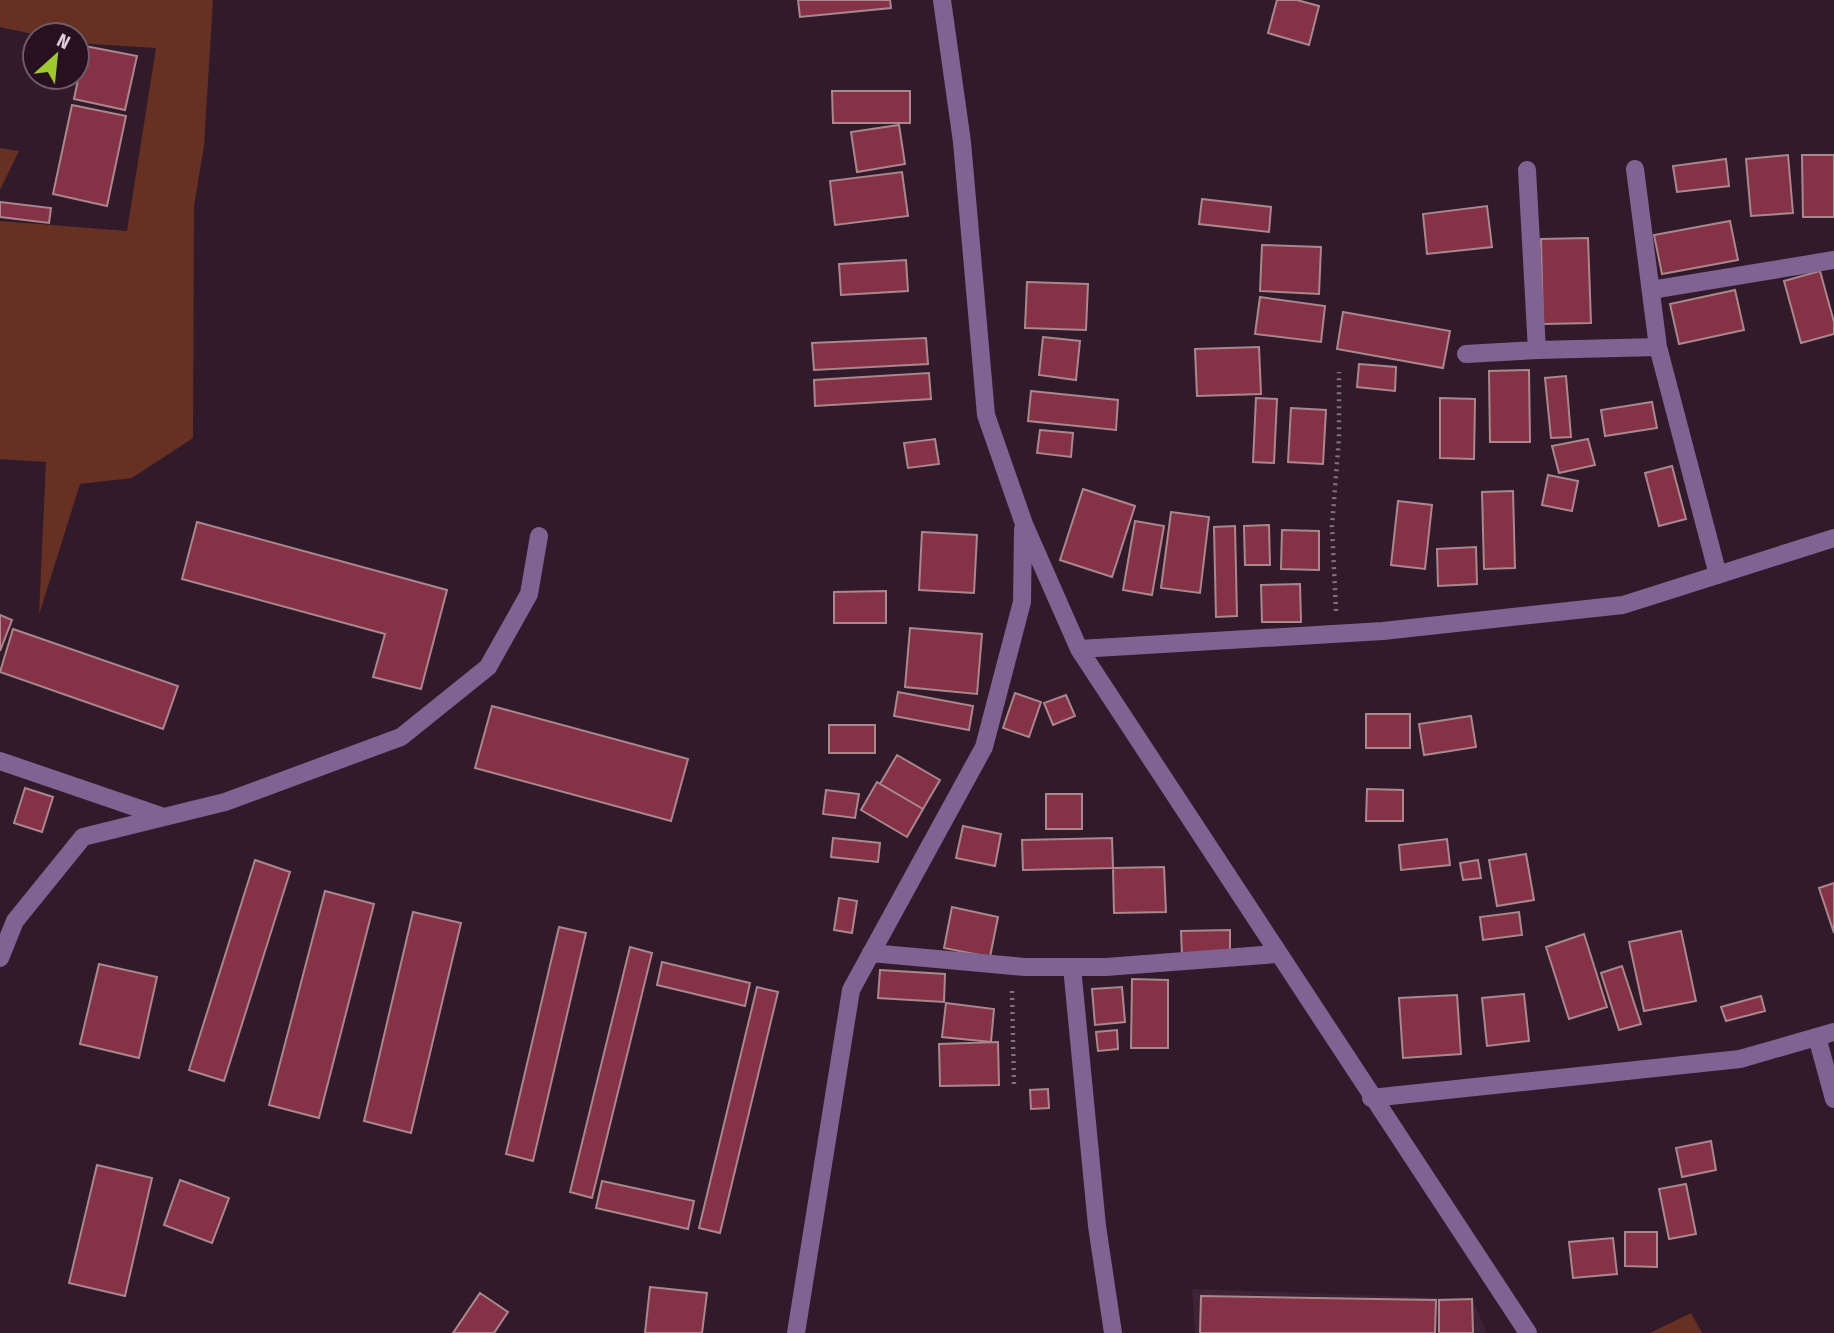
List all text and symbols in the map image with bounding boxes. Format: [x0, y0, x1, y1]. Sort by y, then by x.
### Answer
north arrow [21, 21, 91, 91]
text: N [53, 28, 74, 54]

